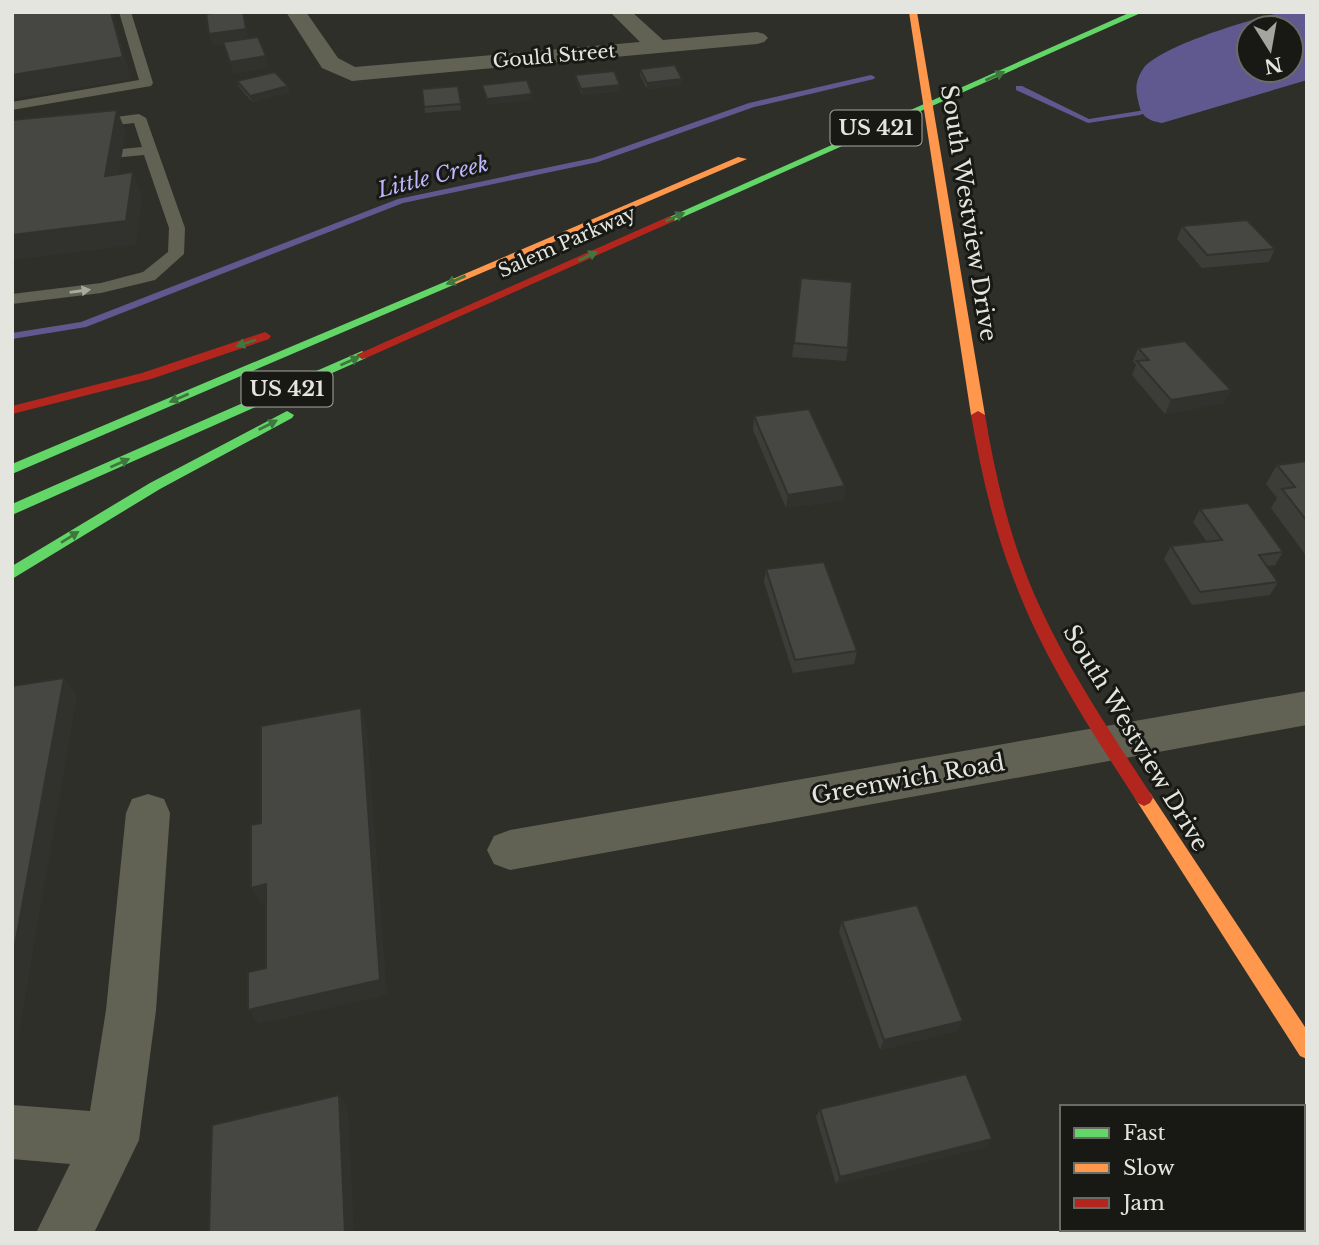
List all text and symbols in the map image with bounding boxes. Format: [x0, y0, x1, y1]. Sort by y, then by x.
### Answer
north arrow [1235, 14, 1305, 84]
street label: Gould Street [492, 39, 617, 73]
text: N [1262, 52, 1284, 78]
one-way arrow [985, 70, 1005, 82]
street label: South Westview Drive [935, 83, 1003, 343]
road number: US 421 [830, 110, 922, 146]
water label: Little Creek [374, 151, 491, 204]
street label: Salem Parkway [495, 201, 639, 283]
one-way arrow [665, 211, 685, 223]
one-way arrow [577, 250, 598, 261]
one-way arrow [445, 275, 466, 286]
one-way arrow [69, 285, 91, 296]
one-way arrow [235, 338, 256, 349]
one-way arrow [340, 355, 360, 367]
road number: US 421 [242, 372, 332, 406]
one-way arrow [168, 393, 189, 404]
one-way arrow [258, 419, 278, 431]
one-way arrow [109, 457, 130, 468]
one-way arrow [60, 530, 80, 543]
street label: South Westview Drive [1057, 620, 1215, 856]
street label: Greenwich Road [809, 748, 1007, 810]
legend [1060, 1105, 1305, 1231]
text: Fast [1123, 1120, 1165, 1146]
text: Slow [1123, 1155, 1175, 1181]
text: Jam [1120, 1190, 1165, 1216]

